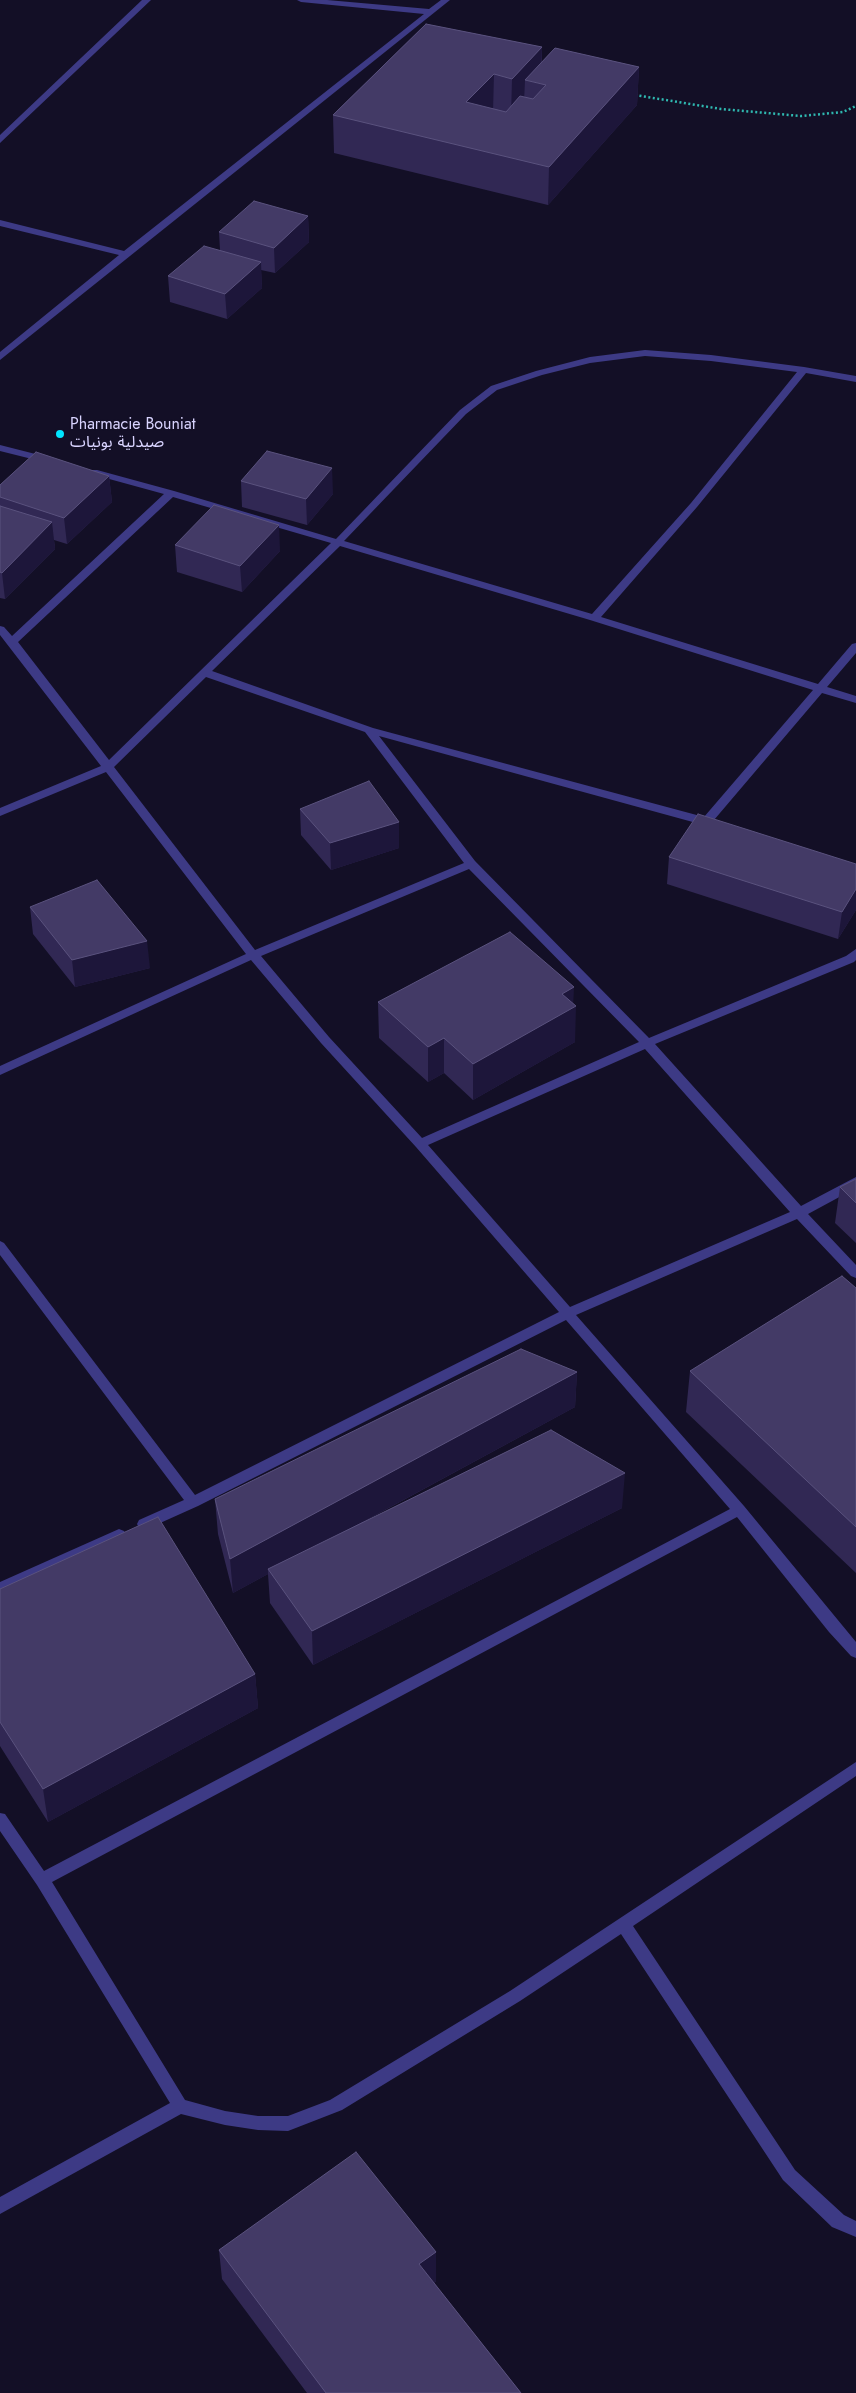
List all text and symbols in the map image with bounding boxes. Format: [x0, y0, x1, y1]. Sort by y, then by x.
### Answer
place label: Pharmacie Bouniat صيدلية بونيات [70, 415, 196, 453]
marker: Pharmacie Bouniat صيدلية بونيات [54, 428, 66, 440]

